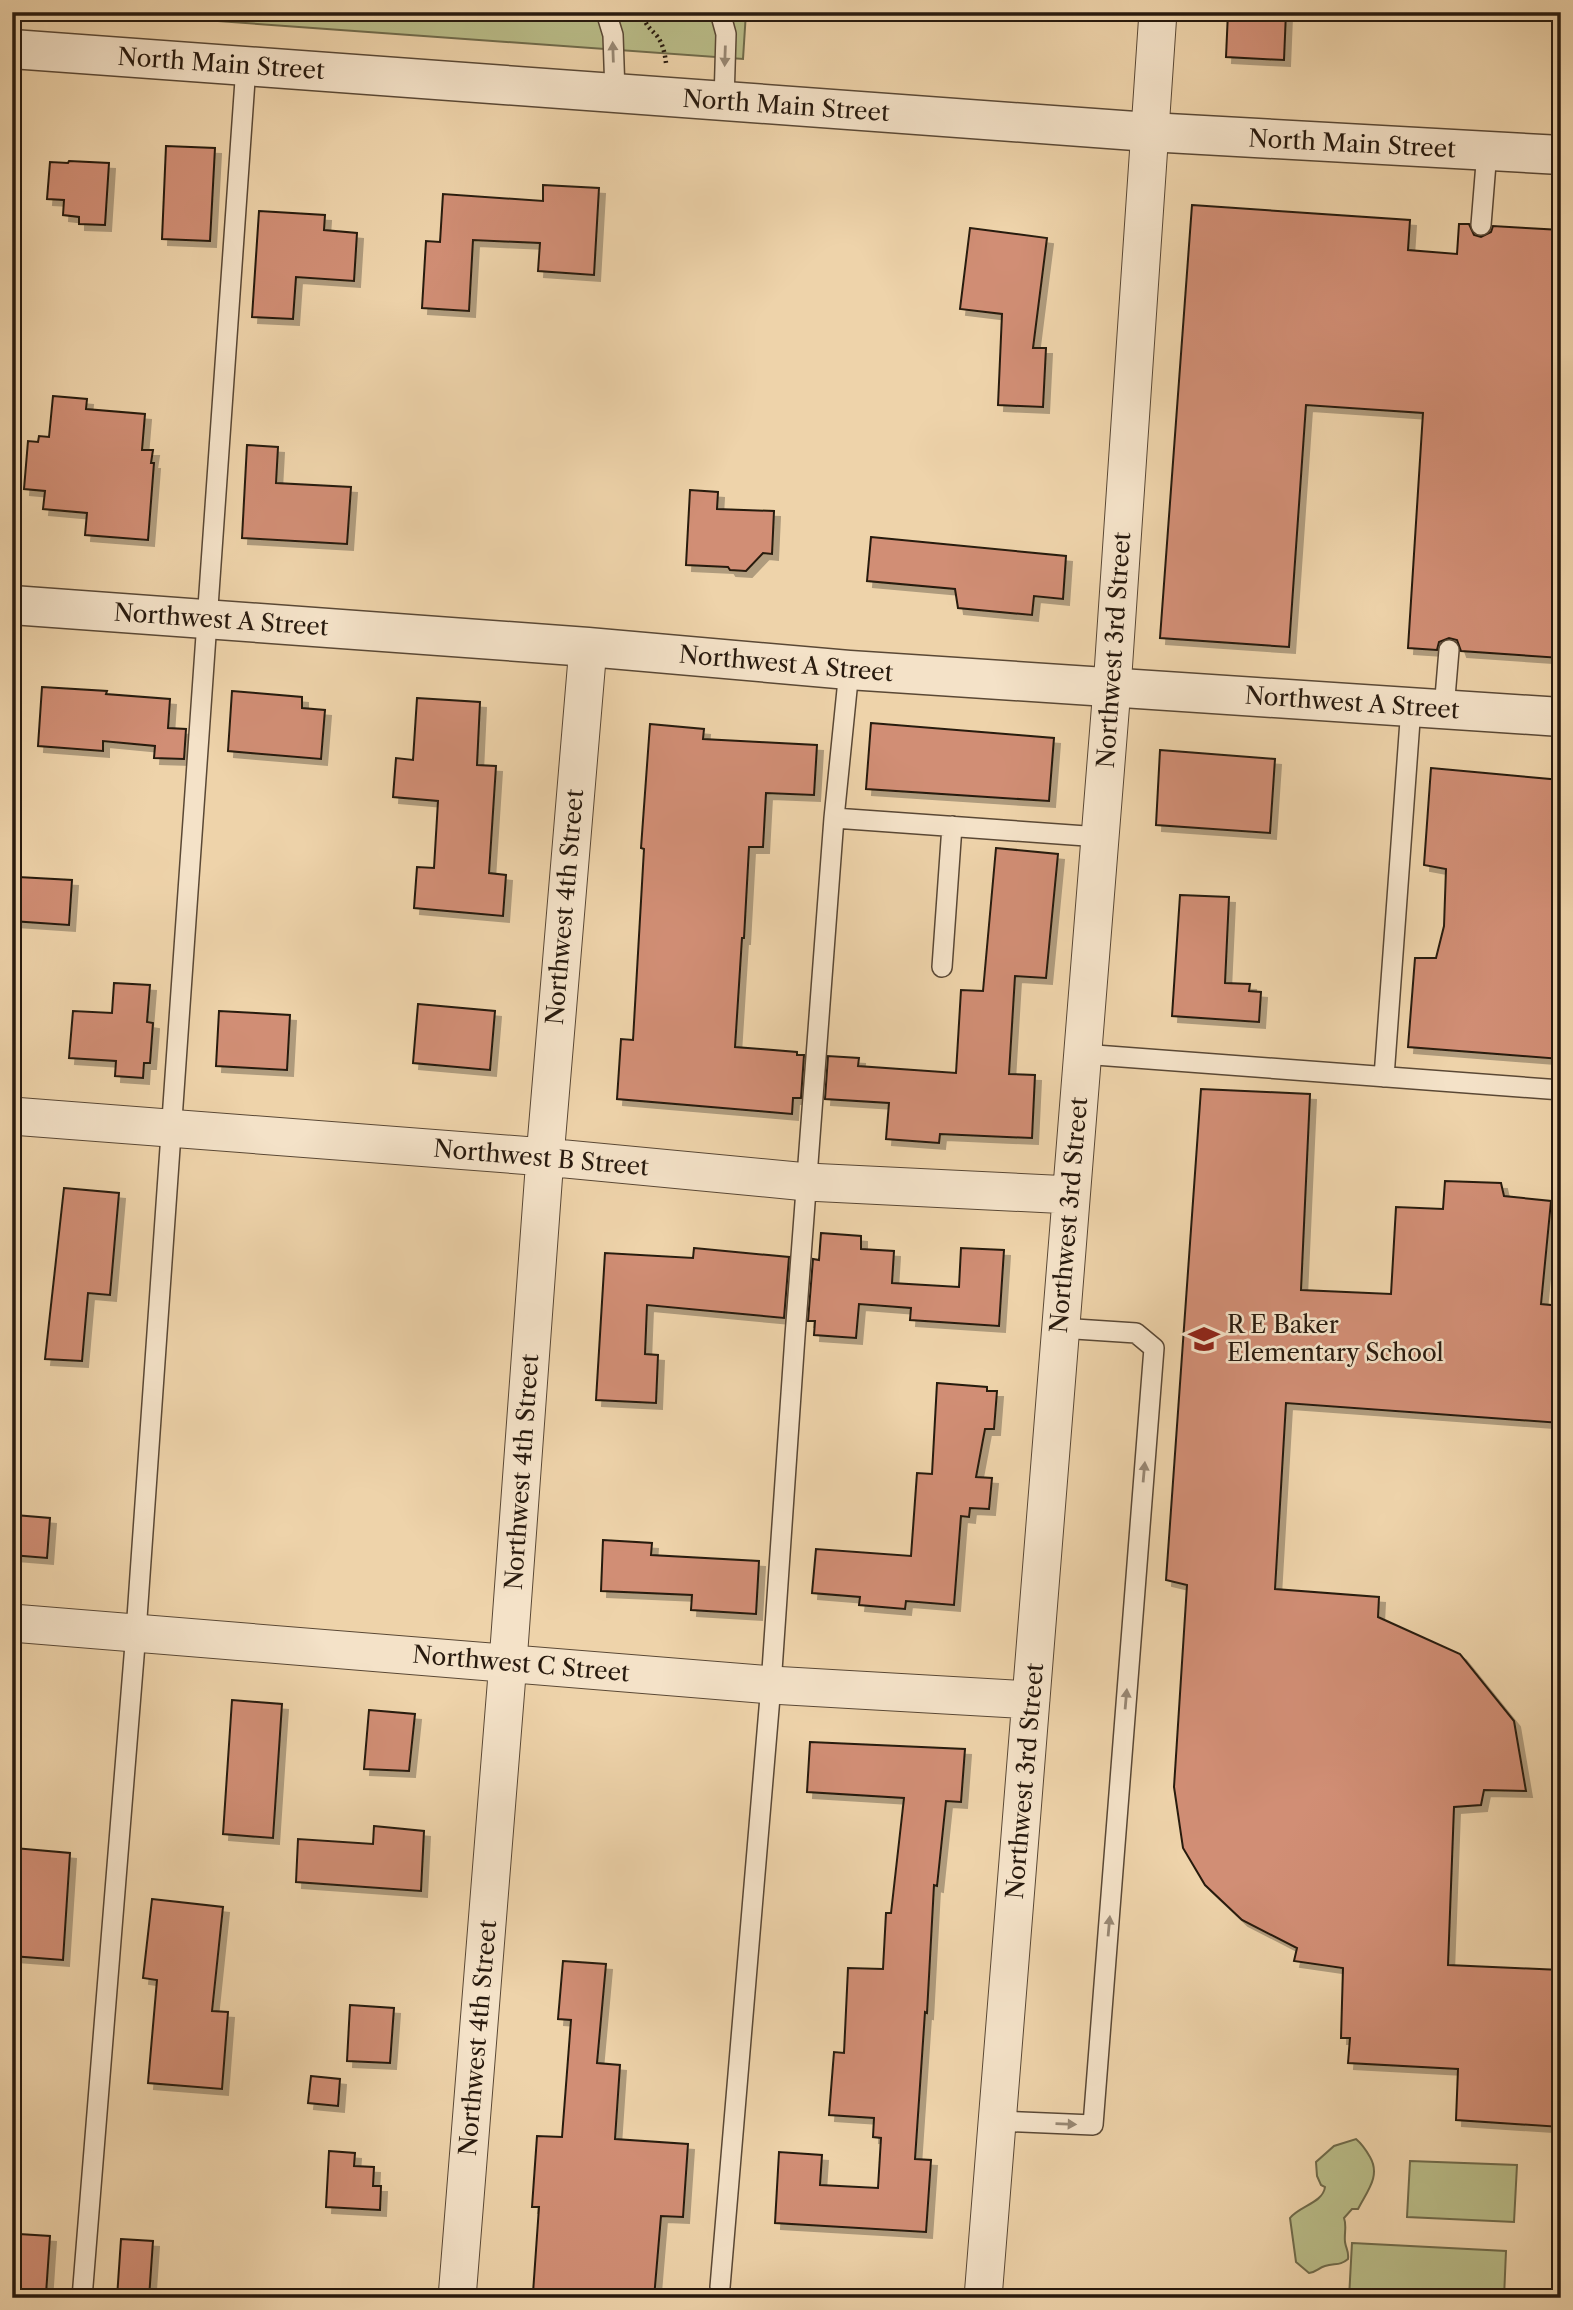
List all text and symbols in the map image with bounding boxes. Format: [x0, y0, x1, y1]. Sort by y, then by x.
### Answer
one-way arrow [608, 41, 619, 63]
street label: North Main Street [117, 42, 326, 85]
one-way arrow [720, 46, 731, 68]
street label: North Main Street [682, 84, 891, 127]
street label: North Main Street [1248, 124, 1457, 163]
street label: Northwest 3rd Street [1091, 530, 1136, 769]
street label: Northwest A Street [113, 598, 330, 642]
street label: Northwest A Street [678, 640, 895, 687]
street label: Northwest A Street [1244, 681, 1461, 725]
street label: Northwest 4th Street [540, 787, 589, 1026]
street label: Northwest 3rd Street [1044, 1095, 1093, 1334]
street label: Northwest B Street [432, 1134, 650, 1181]
place label: R E Baker Elementary School [1227, 1310, 1444, 1367]
school or university icon: R E Baker Elementary School [1187, 1322, 1221, 1356]
street label: Northwest 4th Street [499, 1352, 544, 1591]
one-way arrow [1139, 1461, 1150, 1483]
street label: Northwest C Street [411, 1640, 631, 1687]
street label: Northwest 3rd Street [1000, 1661, 1049, 1900]
one-way arrow [1121, 1688, 1132, 1710]
one-way arrow [1104, 1914, 1115, 1936]
street label: Northwest 4th Street [453, 1918, 502, 2157]
one-way arrow [1055, 2119, 1077, 2130]

